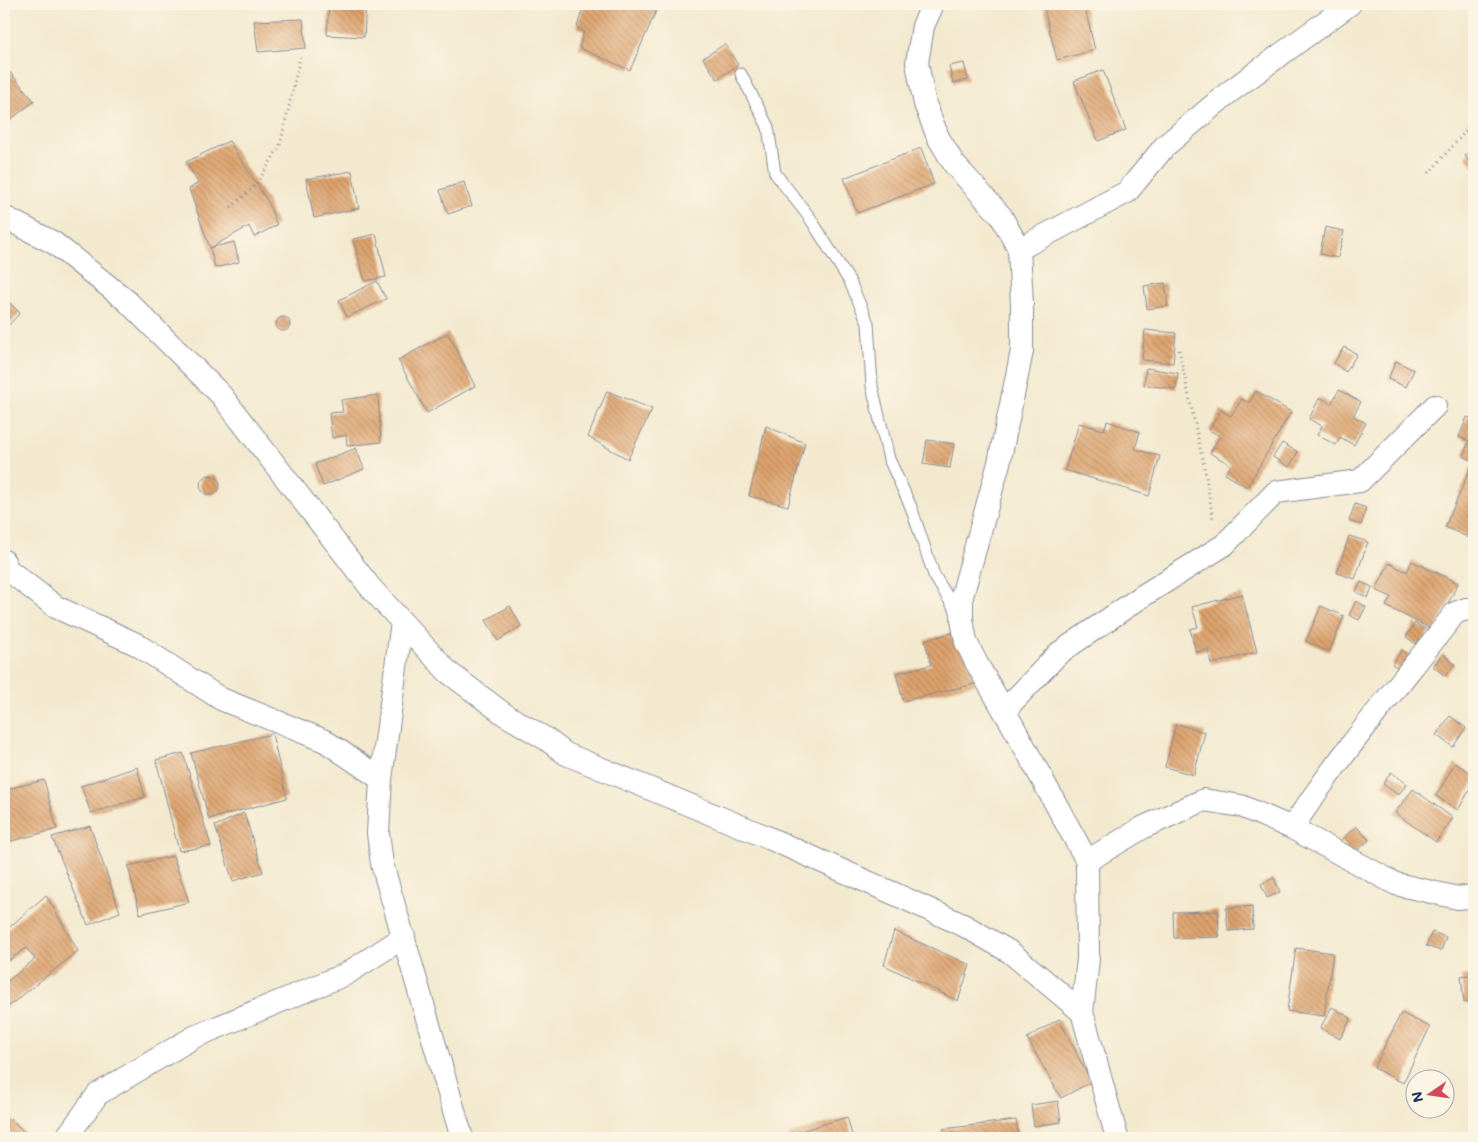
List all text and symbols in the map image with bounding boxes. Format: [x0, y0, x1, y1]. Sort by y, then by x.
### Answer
north arrow [1406, 1070, 1456, 1120]
text: N [1406, 1090, 1427, 1104]

